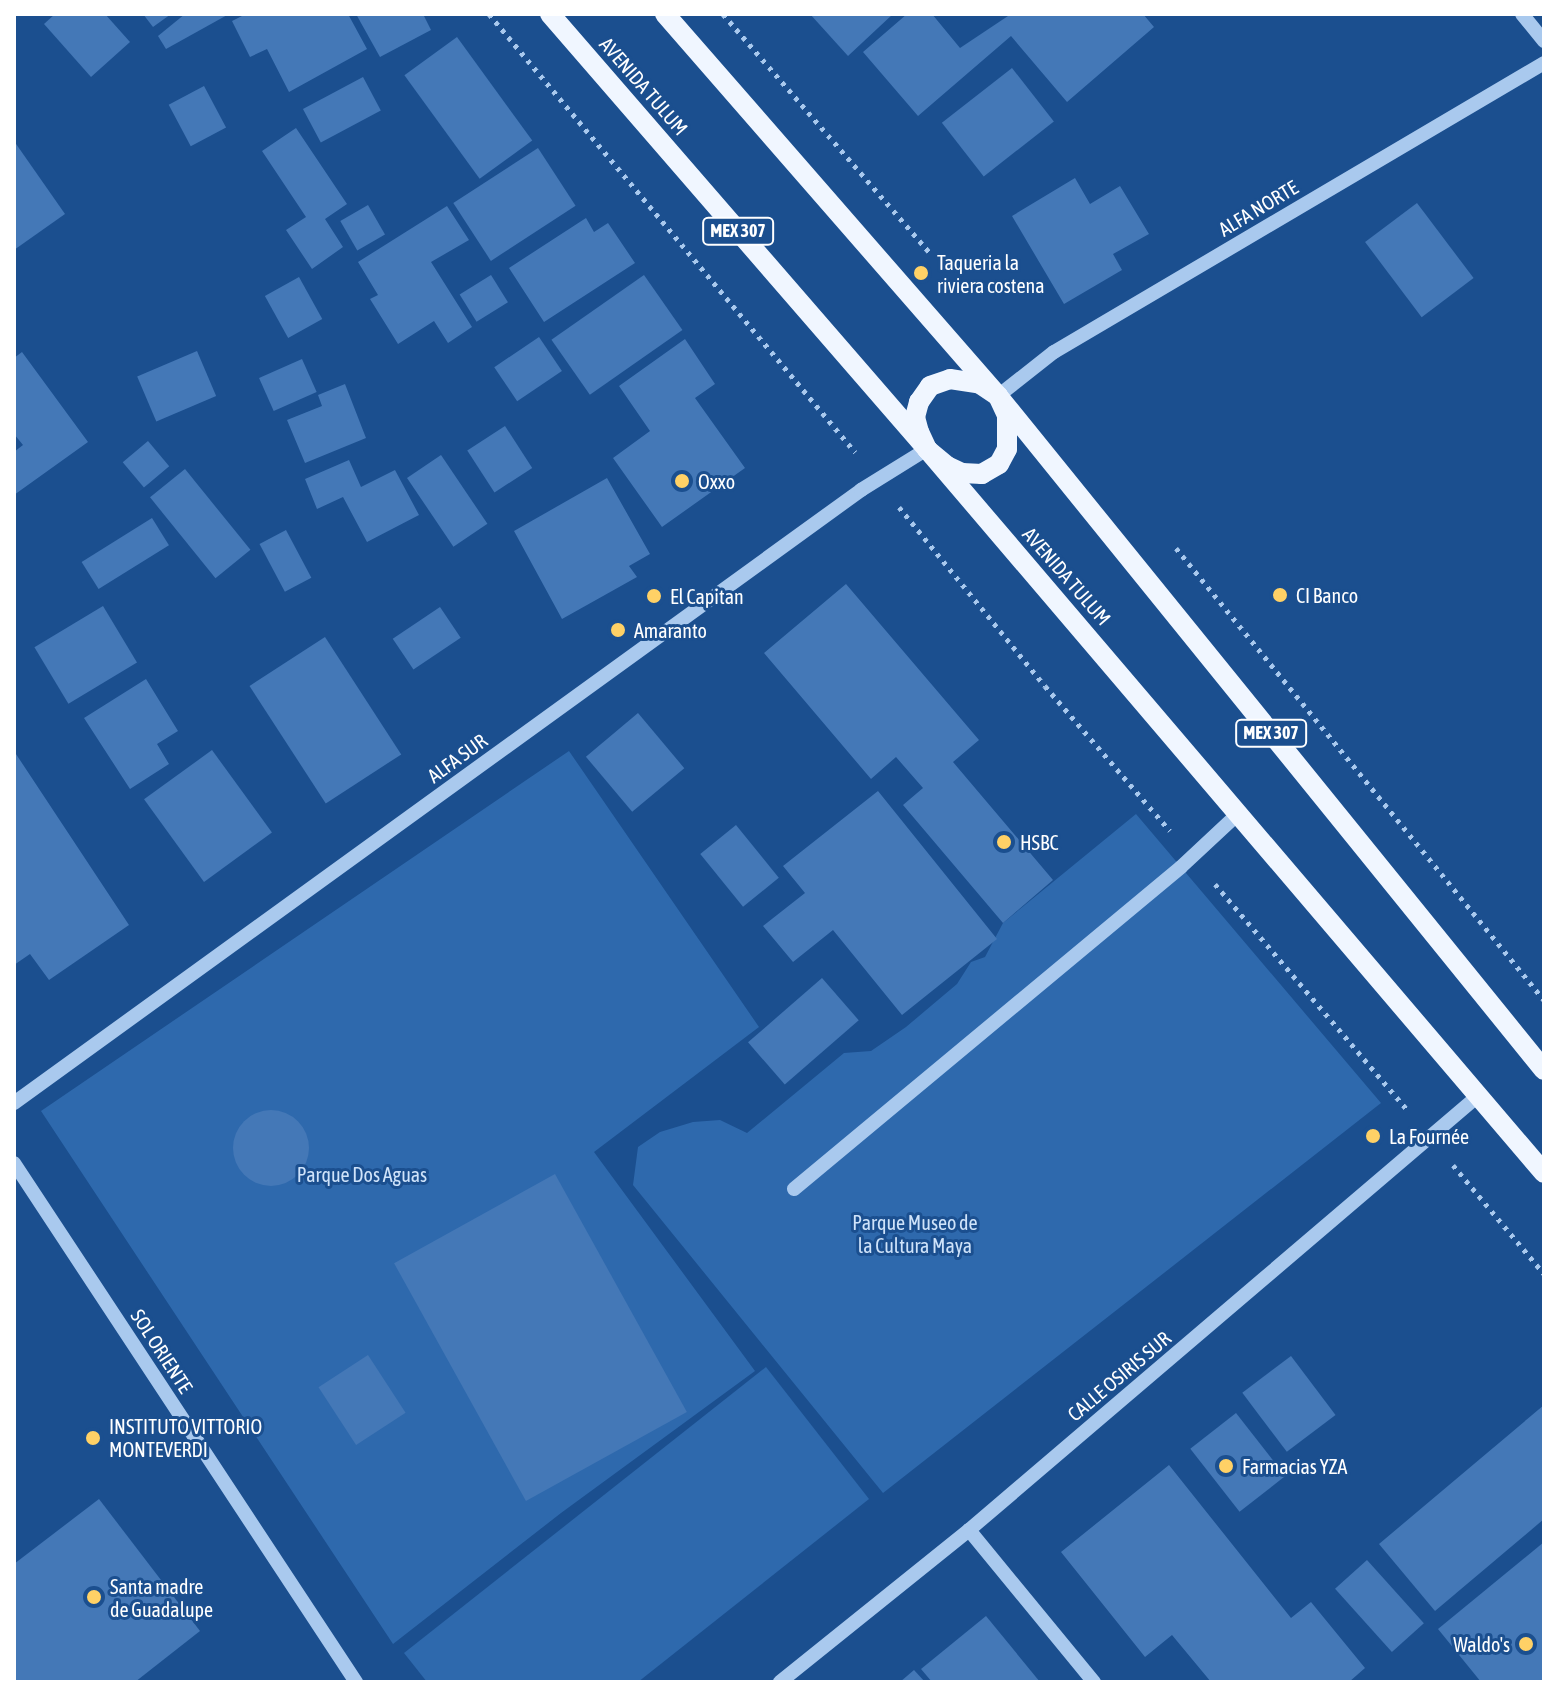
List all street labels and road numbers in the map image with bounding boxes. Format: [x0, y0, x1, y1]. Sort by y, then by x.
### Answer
street label: AVENIDA TULUM [595, 32, 693, 140]
street label: ALFA NORTE [1214, 175, 1302, 241]
road number: MEX 307 [702, 217, 774, 245]
street label: AVENIDA TULUM [1018, 522, 1116, 630]
road number: MEX 307 [1235, 719, 1307, 747]
street label: ALFA SUR [422, 728, 492, 788]
street label: SOL ORIENTE [126, 1305, 198, 1397]
street label: CALLE OSIRIS SUR [1063, 1326, 1175, 1426]

